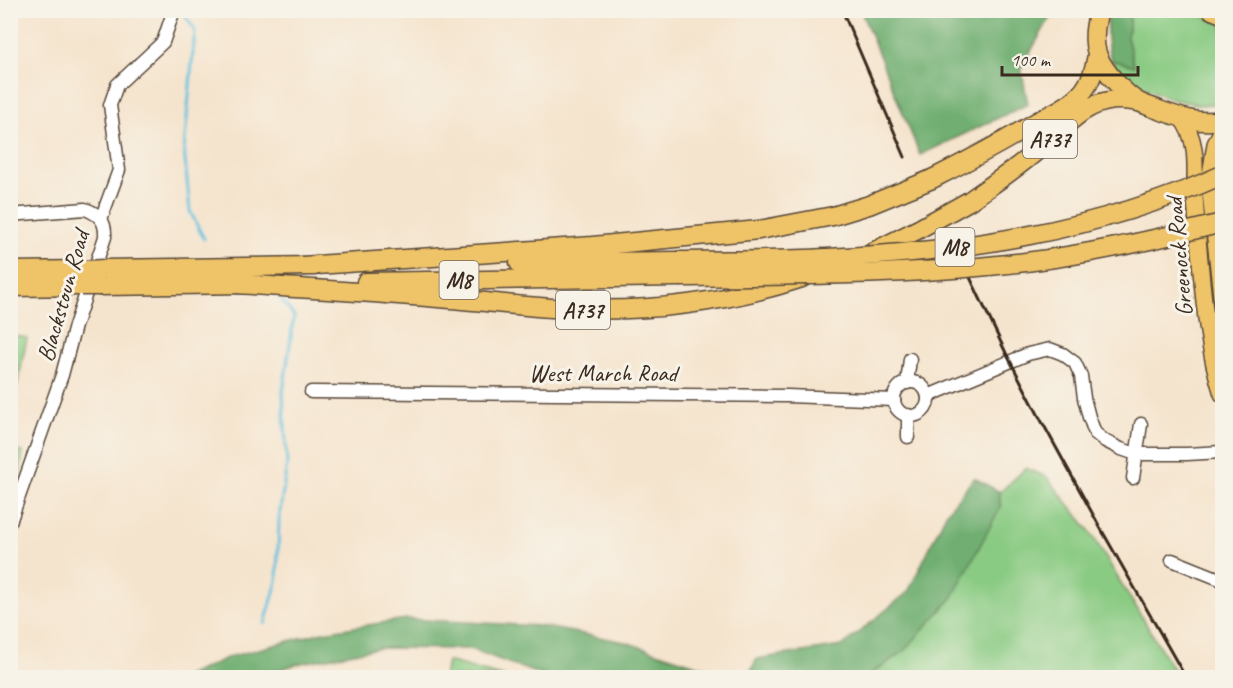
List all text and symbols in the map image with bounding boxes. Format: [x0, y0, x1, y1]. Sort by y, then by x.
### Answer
scale bar [1002, 39, 1138, 77]
text: 100 m [1011, 49, 1052, 71]
road number: A737 [1023, 120, 1077, 158]
street label: Greenock Road [1159, 193, 1199, 318]
street label: Blackstoun Road [30, 224, 97, 365]
road number: M8 [936, 228, 974, 266]
road number: M8 [440, 261, 478, 299]
road number: A737 [556, 291, 610, 329]
street label: West March Road [529, 358, 681, 388]

